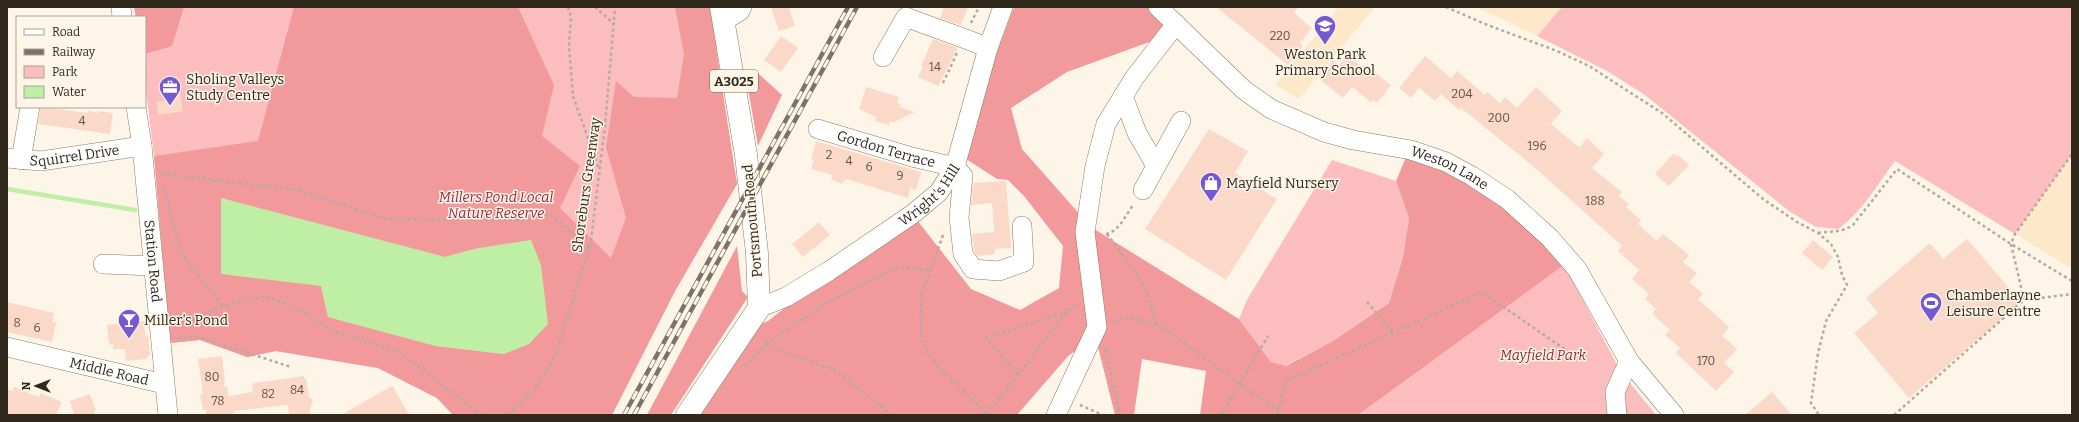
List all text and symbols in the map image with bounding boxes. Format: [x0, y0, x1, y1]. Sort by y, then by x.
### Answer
school or university icon: Weston Park Primary School [1312, 13, 1338, 46]
legend [16, 16, 146, 108]
text: Road [52, 25, 80, 39]
house number: 220 [1270, 29, 1290, 43]
text: Railway [52, 45, 96, 59]
place label: Weston Park Primary School [1275, 46, 1375, 79]
house number: 14 [929, 60, 941, 74]
text: Park [52, 65, 78, 79]
road number: A3025 [710, 70, 758, 92]
place label: Sholing Valleys Study Centre [186, 71, 284, 104]
office icon: Sholing Valleys Study Centre [157, 74, 183, 107]
text: Water [52, 85, 87, 99]
house number: 204 [1451, 87, 1473, 101]
house number: 200 [1488, 111, 1510, 125]
house number: 4 [78, 114, 86, 128]
street label: Shoreburs Greenway [569, 116, 604, 254]
street label: Gordon Terrace [835, 127, 937, 171]
house number: 196 [1528, 139, 1546, 153]
street label: Squirrel Drive [29, 141, 120, 170]
street label: Weston Lane [1409, 143, 1492, 194]
house number: 2 [826, 148, 832, 162]
house number: 4 [845, 154, 853, 168]
house number: 6 [865, 160, 873, 174]
street label: Wright's Hill [896, 161, 964, 230]
street label: Portsmouth Road [739, 164, 766, 278]
house number: 9 [896, 169, 904, 183]
shop icon: Mayfield Nursery [1198, 170, 1224, 203]
place label: Mayfield Nursery [1226, 175, 1339, 192]
park label: Millers Pond Local Nature Reserve [439, 189, 553, 222]
house number: 188 [1585, 194, 1605, 208]
street label: Station Road [140, 219, 165, 303]
place label: Chamberlayne Leisure Centre [1946, 287, 2041, 320]
sports icon: Chamberlayne Leisure Centre [1918, 290, 1944, 323]
bar icon: Miller's Pond [116, 307, 142, 340]
place label: Miller's Pond [144, 312, 228, 329]
house number: 8 [13, 316, 21, 330]
house number: 6 [33, 321, 41, 335]
park label: Mayfield Park [1500, 347, 1586, 364]
street label: Middle Road [68, 354, 150, 389]
house number: 170 [1697, 354, 1715, 368]
north arrow [16, 366, 56, 406]
house number: 80 [205, 370, 219, 384]
text: N [20, 381, 33, 390]
house number: 84 [290, 383, 304, 397]
house number: 82 [261, 387, 275, 401]
house number: 78 [211, 394, 225, 408]

